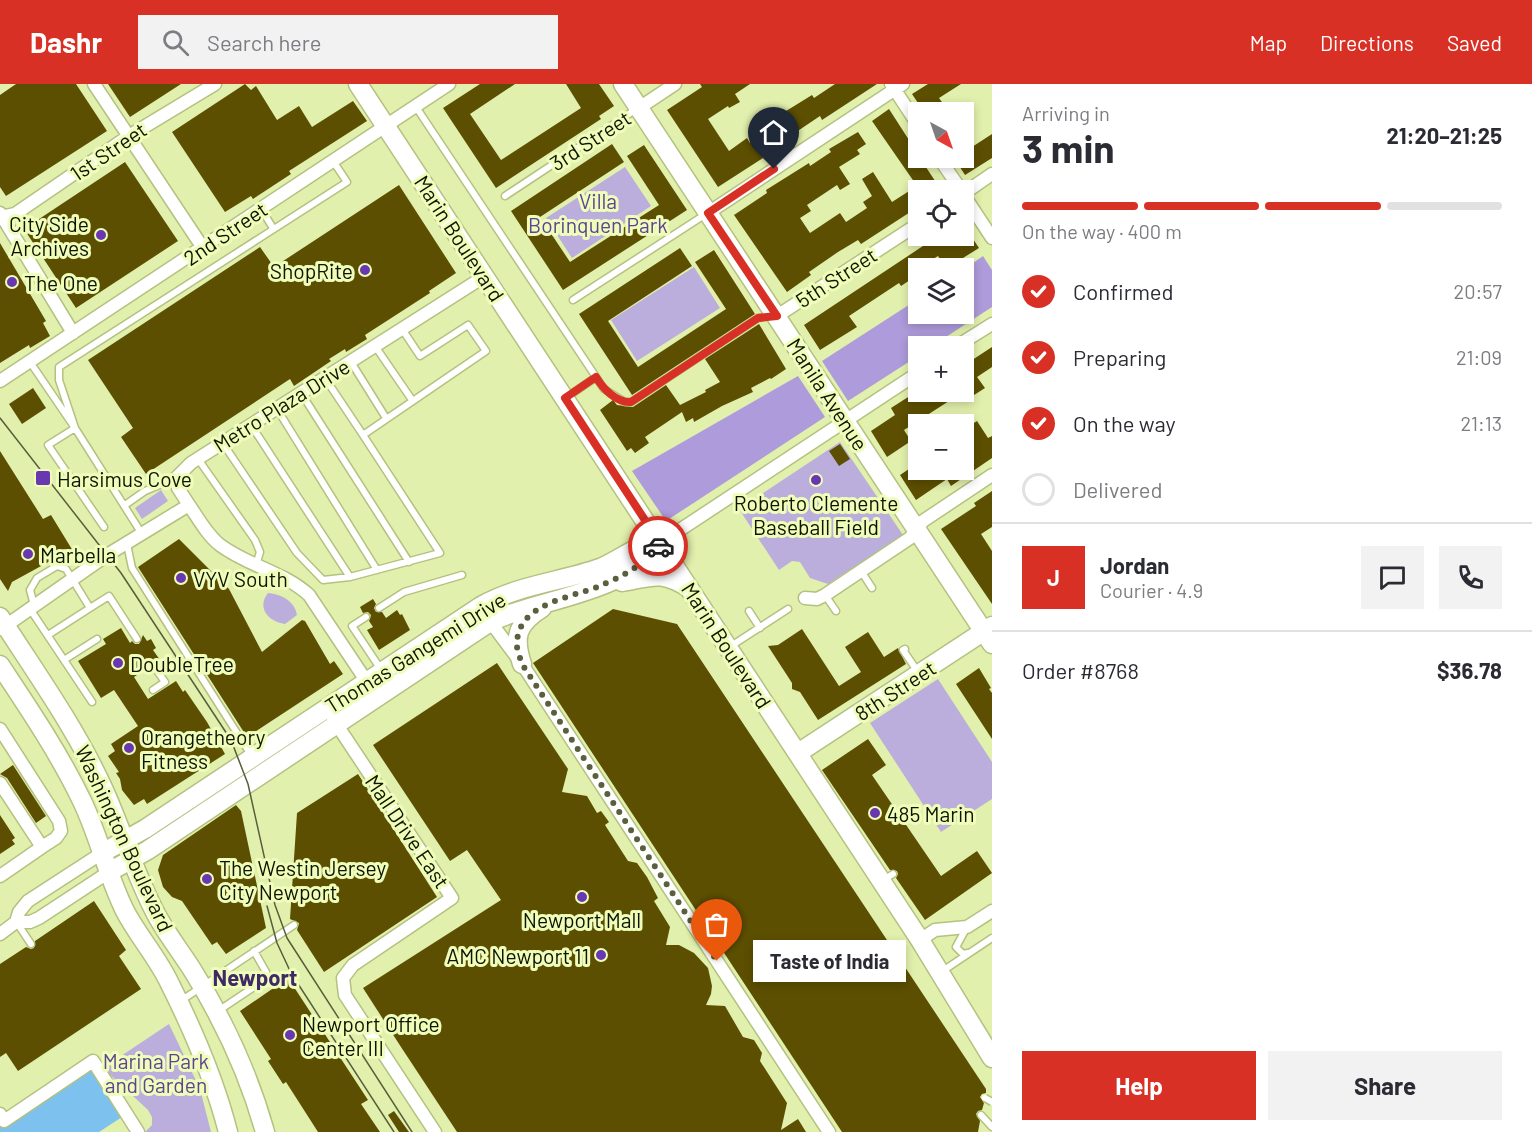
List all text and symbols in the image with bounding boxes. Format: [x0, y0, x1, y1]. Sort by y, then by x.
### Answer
search box [138, 15, 558, 69]
text: Dashr [30, 25, 102, 59]
icon: search [159, 26, 192, 59]
text: Search here [207, 29, 321, 55]
text: Map [1250, 30, 1287, 55]
text: Directions [1320, 30, 1414, 55]
text: Saved [1447, 30, 1502, 55]
text: Arriving in [1022, 101, 1110, 125]
north arrow [908, 102, 974, 168]
map controls [908, 102, 974, 480]
street label: 3rd Street [545, 105, 635, 175]
pin [748, 107, 799, 169]
street label: 1st Street [65, 116, 151, 186]
icon: home [757, 116, 790, 149]
text: 21:20–21:25 [1387, 122, 1502, 148]
text: 3 min [1022, 124, 1115, 171]
street label: Marin Boulevard [410, 170, 510, 306]
button: locate [908, 180, 974, 246]
park label: Villa Borinquen Park [528, 188, 668, 237]
street label: 2nd Street [178, 196, 272, 270]
place label: City Side Archives [9, 211, 89, 260]
text: On the way · 400 m [1022, 219, 1182, 243]
marker: City Side Archives [94, 228, 108, 242]
street label: 5th Street [791, 242, 881, 312]
place label: ShopRite [270, 258, 353, 283]
button: layers [908, 258, 974, 324]
marker: ShopRite [358, 263, 372, 277]
place label: The One [24, 270, 98, 295]
marker: The One [5, 275, 19, 289]
icon: check [1022, 275, 1055, 308]
text: Confirmed [1073, 278, 1173, 304]
text: 20:57 [1453, 279, 1502, 303]
street label: Manila Avenue [782, 333, 874, 455]
button: + [908, 336, 974, 402]
icon: check [1022, 341, 1055, 374]
text: Preparing [1073, 344, 1166, 370]
text: 21:09 [1456, 345, 1502, 369]
street label: Metro Plaza Drive [208, 353, 354, 457]
icon: check [1022, 407, 1055, 440]
text: On the way [1073, 410, 1176, 436]
text: 21:13 [1460, 411, 1502, 435]
button: − [908, 414, 974, 480]
place label: Harsimus Cove [57, 466, 192, 491]
marker: Harsimus Cove [34, 469, 52, 487]
marker: Roberto Clemente Baseball Field [809, 473, 823, 487]
text: Delivered [1073, 476, 1162, 502]
place label: Roberto Clemente Baseball Field [734, 490, 898, 539]
courier [628, 516, 688, 576]
icon: car [642, 530, 675, 563]
place label: Marbella [40, 542, 116, 567]
button: chat [1361, 546, 1424, 609]
button: phone [1439, 546, 1502, 609]
marker: Marbella [21, 547, 35, 561]
text: Jordan [1100, 552, 1169, 578]
text: J [1047, 564, 1060, 590]
place label: VYV South [193, 566, 288, 591]
marker: VYV South [174, 571, 188, 585]
street label: Marin Boulevard [677, 577, 777, 713]
text: Courier · 4.9 [1100, 578, 1203, 602]
street label: Thomas Gangemi Drive [320, 586, 510, 718]
place label: DoubleTree [130, 651, 234, 676]
street label: 8th Street [850, 655, 940, 725]
marker: DoubleTree [111, 656, 125, 670]
text: Order #8768 [1022, 657, 1139, 683]
text: $36.78 [1437, 657, 1502, 683]
place label: Orangetheory Fitness [141, 724, 266, 773]
street label: Washington Boulevard [71, 741, 179, 935]
marker: Orangetheory Fitness [122, 741, 136, 755]
street label: Mall Drive East [361, 769, 455, 893]
place label: 485 Marin [887, 801, 975, 826]
marker: 485 Marin [868, 806, 882, 820]
place label: The Westin Jersey City Newport [219, 855, 386, 904]
marker: The Westin Jersey City Newport [200, 872, 214, 886]
marker: Newport Mall [575, 890, 589, 904]
pin [691, 899, 742, 961]
place label: Newport Mall [523, 907, 641, 932]
icon: bag [700, 908, 733, 941]
callout: Taste of India [753, 940, 906, 982]
place label: AMC Newport 11 [447, 943, 589, 968]
marker: AMC Newport 11 [594, 948, 608, 962]
text: Taste of India [770, 949, 889, 973]
district label: Newport [213, 964, 297, 990]
place label: Newport Office Center III [302, 1011, 440, 1060]
marker: Newport Office Center III [283, 1028, 297, 1042]
park label: Marina Park and Garden [103, 1048, 209, 1097]
button: Help [1022, 1051, 1256, 1120]
button: Share [1268, 1051, 1502, 1120]

